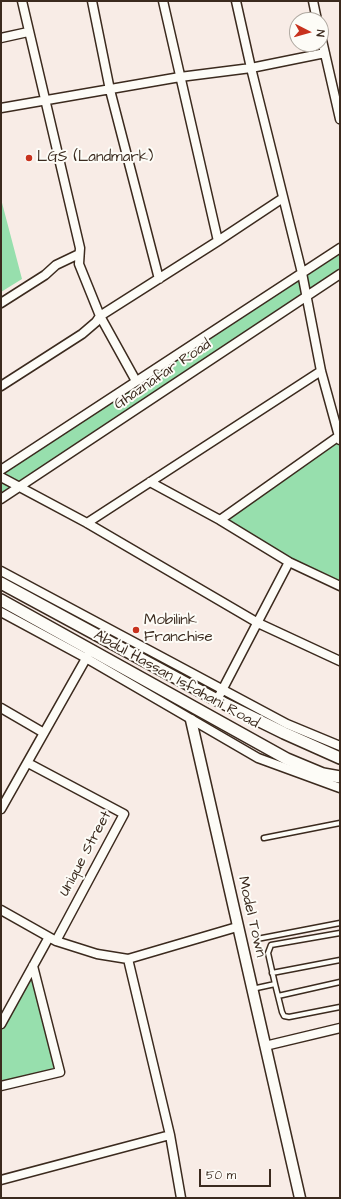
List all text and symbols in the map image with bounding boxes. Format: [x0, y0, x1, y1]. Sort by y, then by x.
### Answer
north arrow [289, 12, 329, 52]
text: N [313, 29, 328, 37]
place label: LGS (Landmark) [37, 149, 153, 167]
marker: LGS (Landmark) [24, 153, 34, 163]
street label: Ghaznafar Road [111, 336, 215, 414]
place label: Mobilink Franchise [144, 612, 213, 647]
marker: Mobilink Franchise [131, 625, 141, 635]
street label: Abdul Hassan Isfahani Road [90, 627, 262, 733]
street label: Unique Street [56, 808, 116, 900]
street label: Model Town [233, 875, 269, 959]
scale bar [201, 1161, 273, 1187]
text: 50 m [206, 1167, 236, 1184]

